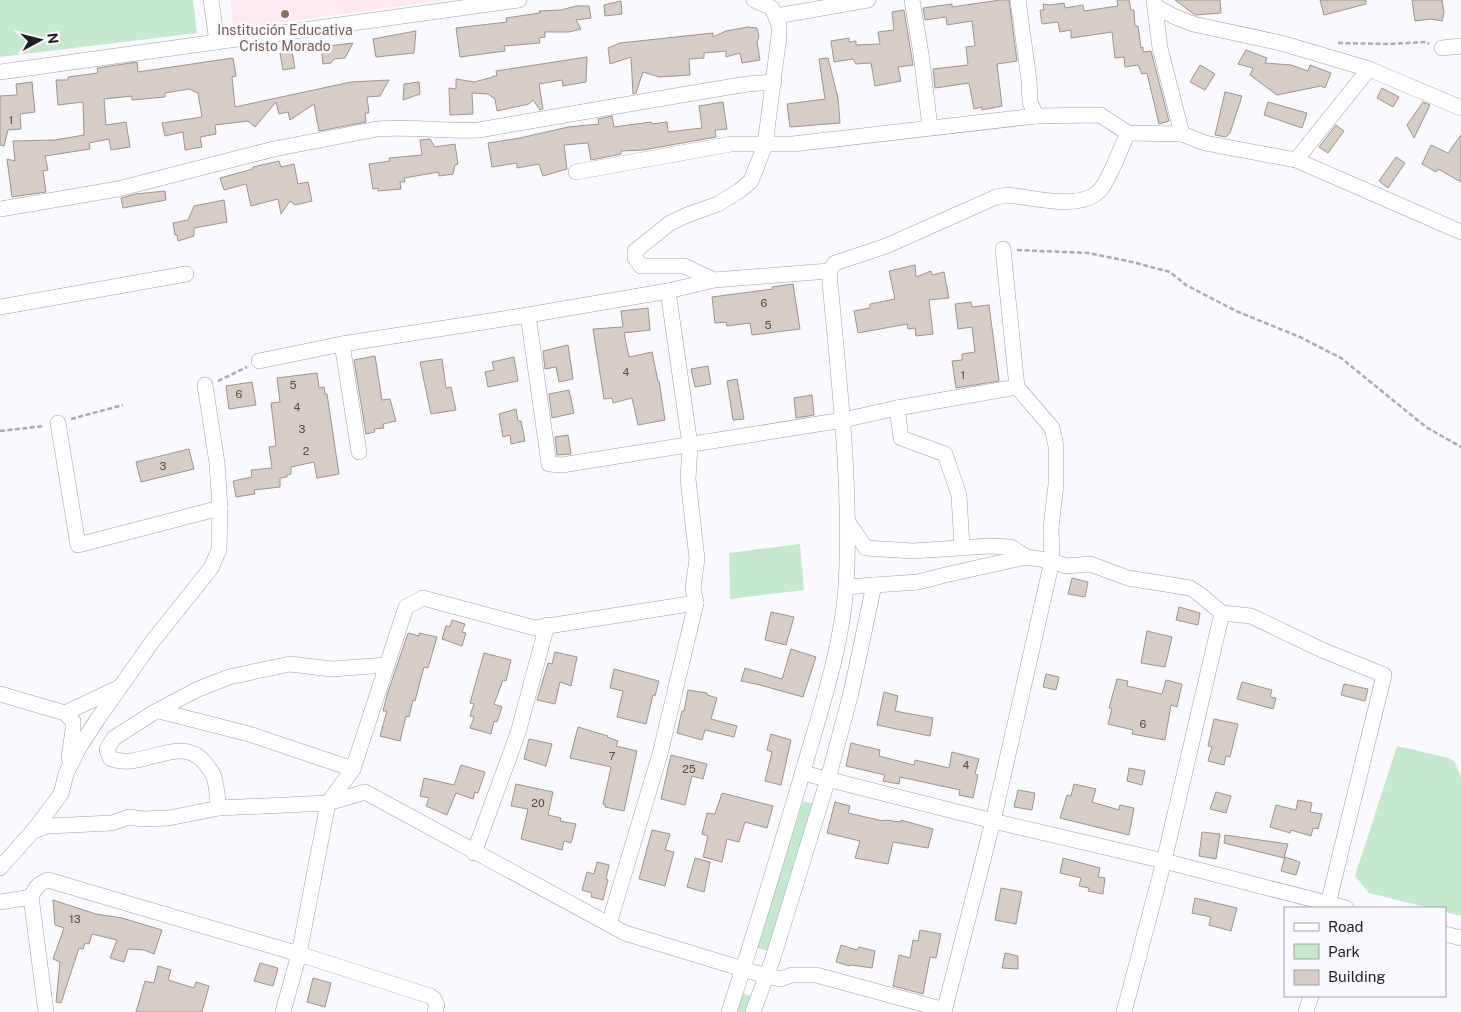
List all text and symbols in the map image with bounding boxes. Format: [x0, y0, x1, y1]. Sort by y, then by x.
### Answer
marker: Institución Educativa Cristo Morado [279, 8, 291, 20]
north arrow [15, 15, 65, 65]
place label: Institución Educativa Cristo Morado [217, 22, 353, 54]
text: N [44, 32, 62, 45]
house number: 1 [9, 114, 13, 126]
house number: 6 [761, 297, 768, 309]
house number: 5 [764, 319, 772, 331]
house number: 4 [623, 366, 630, 378]
house number: 1 [961, 369, 965, 381]
house number: 5 [289, 379, 297, 391]
house number: 6 [236, 388, 243, 400]
house number: 4 [294, 401, 301, 413]
house number: 3 [299, 423, 306, 435]
house number: 2 [303, 445, 310, 457]
house number: 3 [160, 460, 167, 472]
house number: 6 [1140, 718, 1147, 730]
house number: 7 [609, 750, 616, 762]
house number: 4 [963, 759, 970, 771]
house number: 25 [682, 763, 696, 775]
house number: 20 [531, 797, 545, 809]
legend [1284, 907, 1446, 997]
house number: 13 [69, 913, 81, 925]
text: Road [1328, 918, 1364, 935]
text: Park [1328, 943, 1360, 960]
text: Building [1328, 968, 1386, 985]

